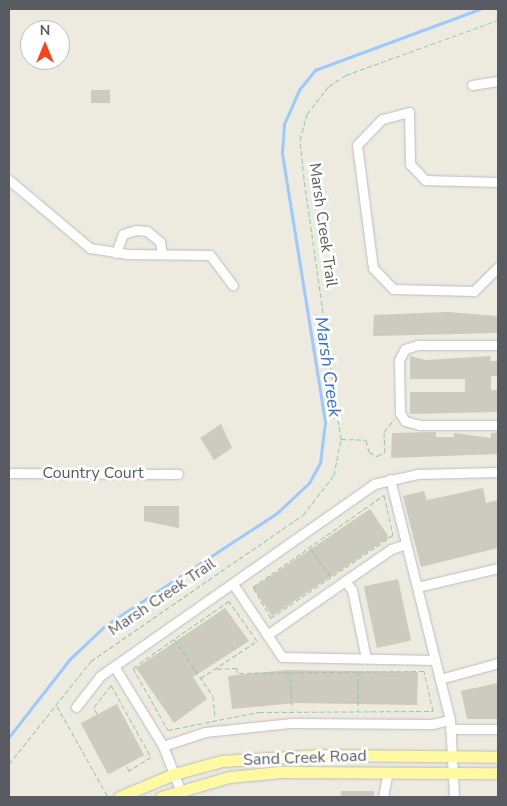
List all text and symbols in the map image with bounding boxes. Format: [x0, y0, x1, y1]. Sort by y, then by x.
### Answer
north arrow [20, 20, 70, 70]
text: N [40, 21, 50, 40]
street label: Marsh Creek Trail [305, 162, 341, 288]
water label: Marsh Creek [310, 315, 346, 419]
street label: Country Court [42, 463, 144, 483]
street label: Marsh Creek Trail [105, 554, 219, 640]
street label: Sand Creek Road [243, 746, 367, 770]

